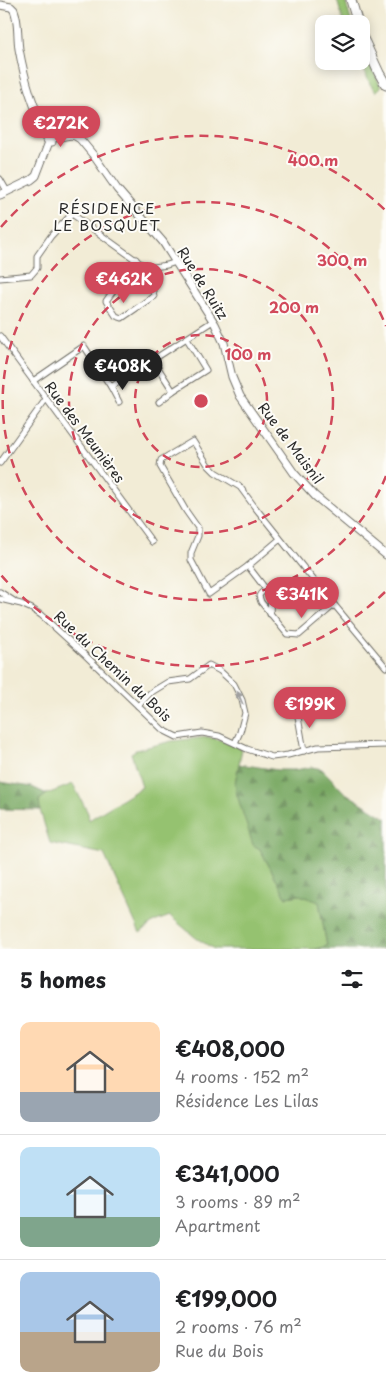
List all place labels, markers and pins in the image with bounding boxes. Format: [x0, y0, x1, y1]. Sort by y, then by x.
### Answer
pin: €272K [26, 106, 96, 148]
pin: €462K [89, 262, 159, 304]
pin: €408K [88, 348, 158, 391]
centre of rings [192, 392, 210, 410]
pin: €341K [267, 576, 337, 619]
pin: €199K [275, 686, 345, 729]

